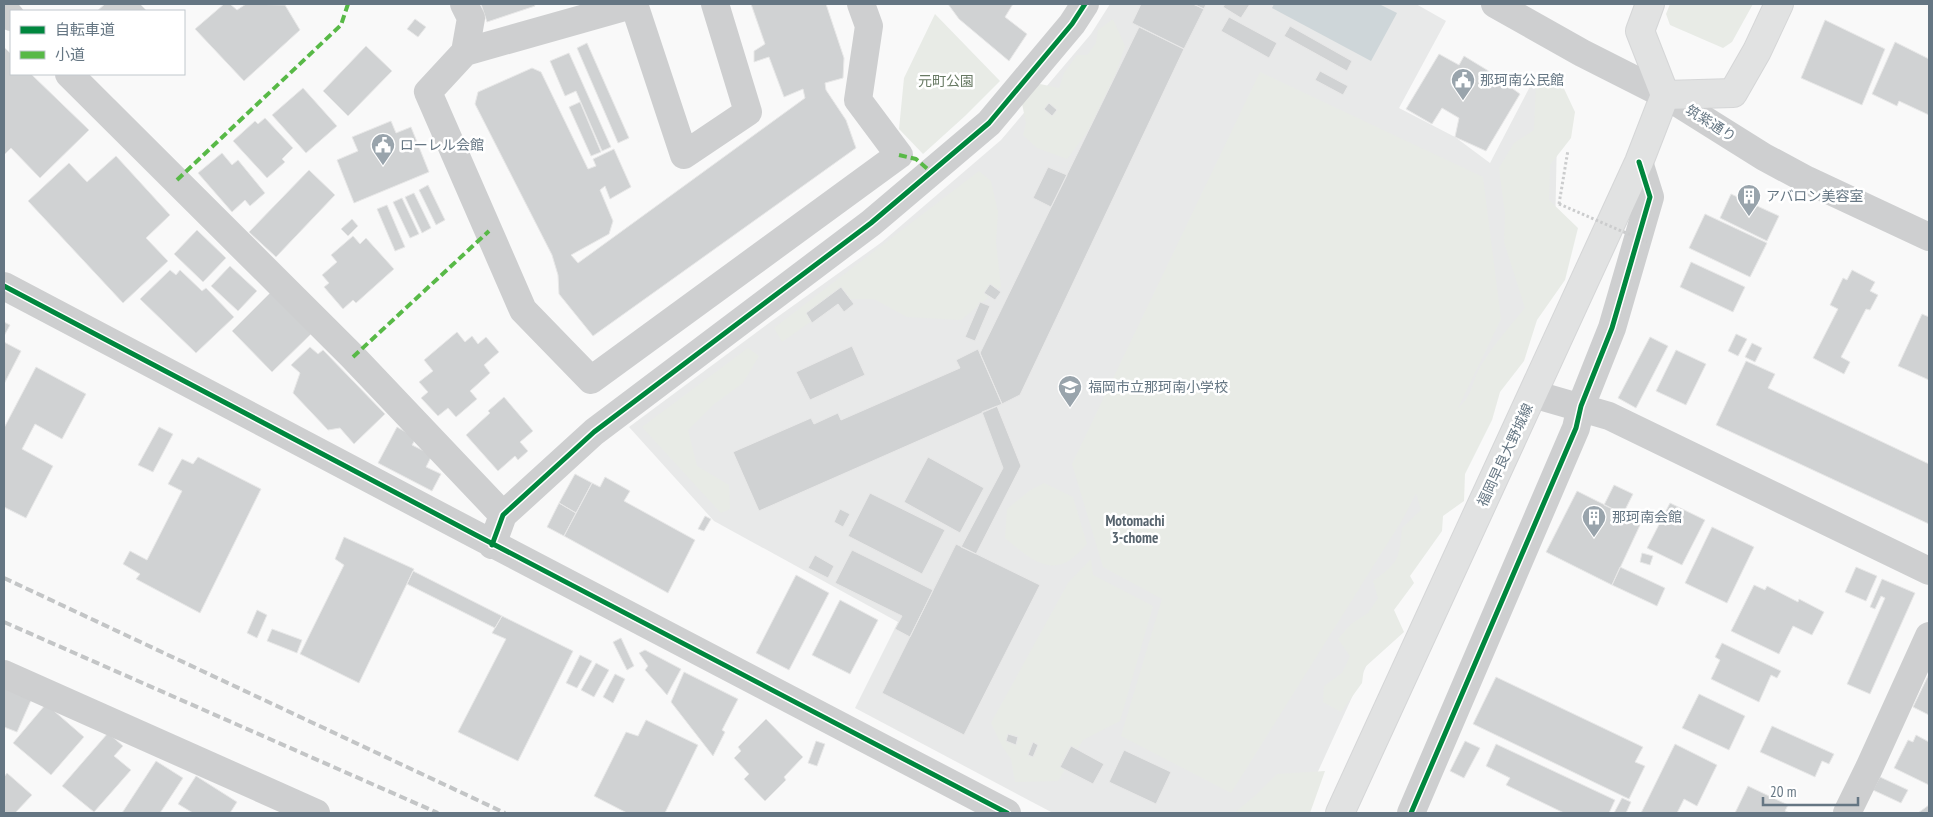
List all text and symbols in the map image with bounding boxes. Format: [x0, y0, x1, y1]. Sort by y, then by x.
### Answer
legend [10, 10, 185, 75]
text: 自転車道 [55, 20, 115, 39]
text: 小道 [55, 45, 85, 64]
public building icon: 那珂南公民館 [1450, 67, 1476, 101]
place label: 那珂南公民館 [1480, 71, 1564, 89]
park label: 元町公園 [918, 72, 974, 90]
street label: 筑紫通り [1682, 101, 1740, 145]
public building icon: ローレル会館 [370, 132, 396, 166]
place label: ローレル会館 [400, 136, 484, 154]
building icon: アバロン美容室 [1736, 183, 1762, 217]
place label: アバロン美容室 [1766, 187, 1863, 205]
school or university icon: 福岡市立那珂南小学校 [1057, 374, 1083, 408]
place label: 福岡市立那珂南小学校 [1088, 378, 1228, 396]
street label: 福岡早良大野城線 [1473, 400, 1537, 510]
building icon: 那珂南会館 [1581, 504, 1607, 538]
place label: 那珂南会館 [1612, 508, 1682, 526]
district label: Motomachi 3-chome [1105, 511, 1165, 547]
scale bar [1763, 774, 1858, 806]
text: 20 m [1770, 782, 1796, 801]

